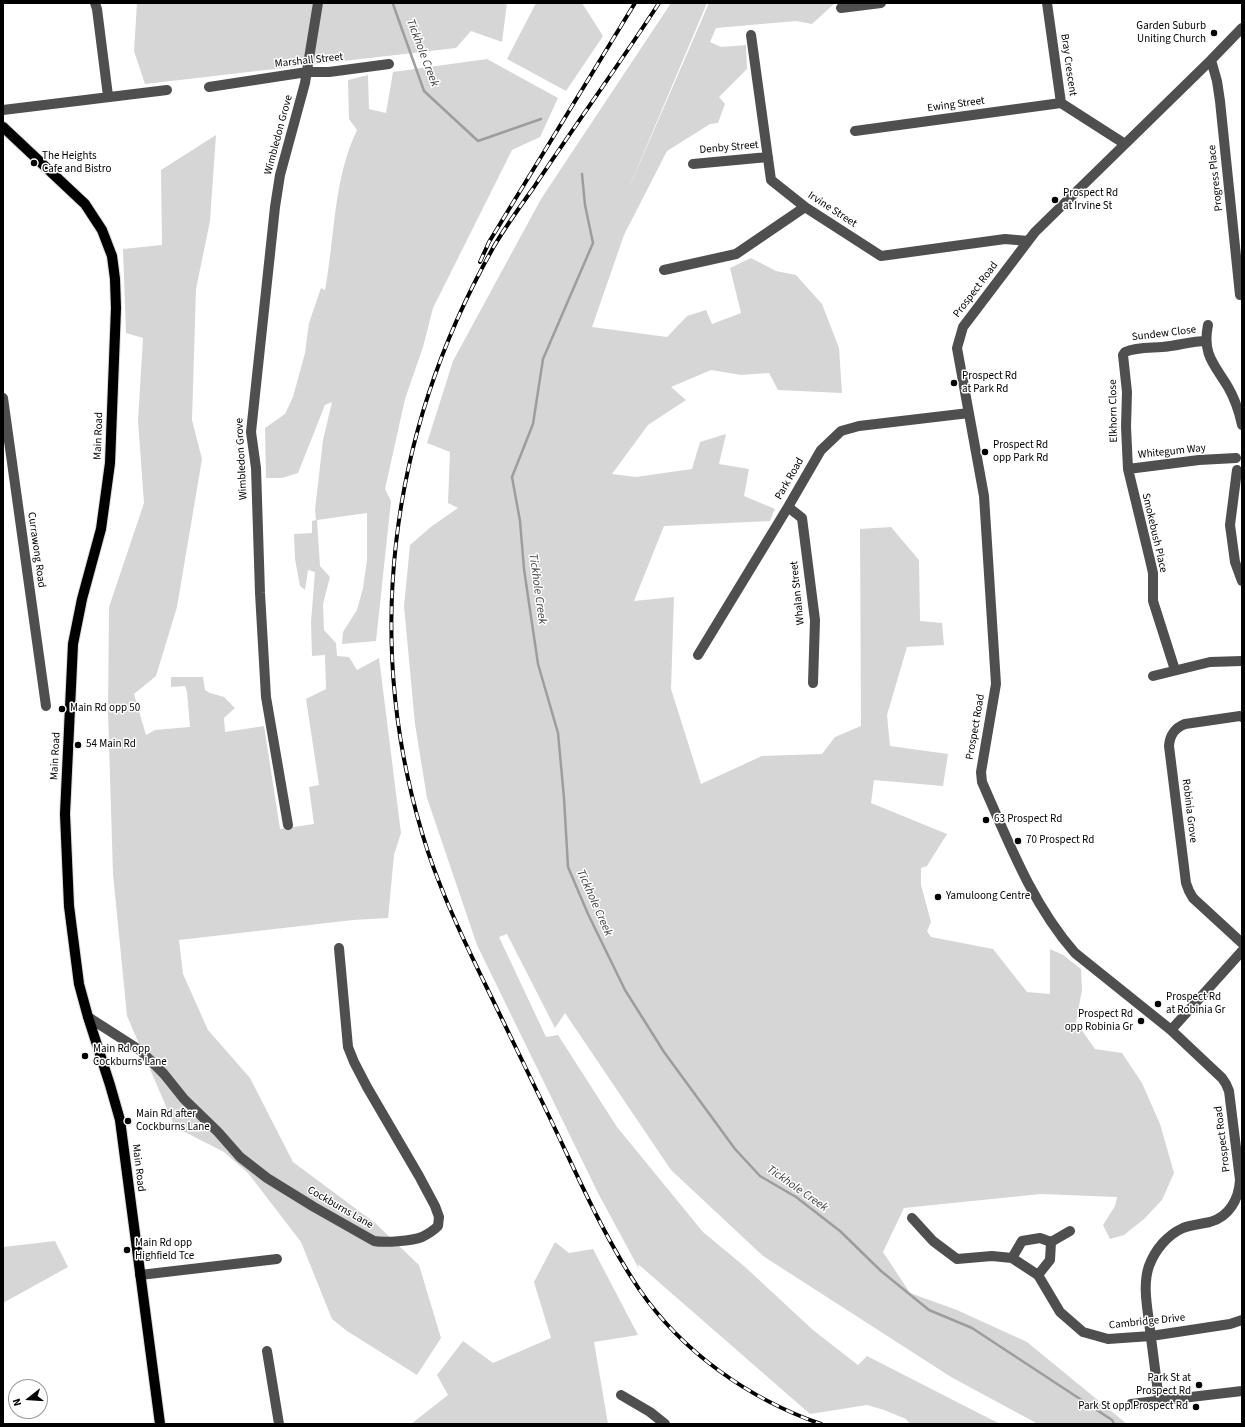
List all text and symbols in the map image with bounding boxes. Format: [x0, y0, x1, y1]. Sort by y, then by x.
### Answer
water label: Tickhole Creek [403, 17, 441, 89]
place label: Garden Suburb Uniting Church [1136, 20, 1206, 46]
marker: Garden Suburb Uniting Church [1209, 28, 1219, 38]
street label: Bray Crescent [1057, 33, 1079, 97]
street label: Marshall Street [274, 51, 344, 71]
street label: Wimbledon Grove [262, 94, 296, 176]
street label: Ewing Street [926, 94, 986, 116]
street label: Denby Street [699, 139, 759, 157]
street label: Progress Place [1206, 144, 1226, 212]
place label: The Heights Cafe and Bistro [42, 150, 111, 176]
marker: The Heights Cafe and Bistro [29, 158, 39, 168]
place label: Prospect Rd at Irvine St [1063, 187, 1118, 213]
street label: Irvine Street [805, 189, 859, 231]
marker: Prospect Rd at Irvine St [1050, 195, 1060, 205]
street label: Prospect Road [951, 259, 1001, 321]
street label: Sundew Close [1131, 324, 1197, 344]
place label: Prospect Rd at Park Rd [962, 370, 1017, 396]
marker: Prospect Rd at Park Rd [949, 378, 959, 388]
street label: Elkhorn Close [1107, 379, 1121, 443]
street label: Main Road [92, 412, 106, 460]
street label: Wimbledon Grove [233, 418, 251, 500]
place label: Prospect Rd opp Park Rd [993, 439, 1048, 465]
street label: Whitegum Way [1137, 442, 1207, 462]
marker: Prospect Rd opp Park Rd [980, 447, 990, 457]
street label: Park Road [773, 456, 807, 502]
street label: Smokebush Place [1138, 492, 1170, 574]
street label: Currawong Road [24, 511, 48, 589]
water label: Tickhole Creek [525, 553, 549, 625]
street label: Whalan Street [788, 560, 808, 626]
street label: Prospect Road [964, 693, 988, 761]
place label: Main Rd opp 50 [70, 702, 140, 716]
marker: Main Rd opp 50 [57, 704, 67, 714]
street label: Main Road [48, 732, 64, 780]
place label: 54 Main Rd [86, 738, 136, 752]
marker: 54 Main Rd [73, 740, 83, 750]
street label: Robinia Grove [1179, 778, 1199, 844]
place label: 63 Prospect Rd [994, 813, 1062, 827]
marker: 63 Prospect Rd [981, 815, 991, 825]
place label: 70 Prospect Rd [1026, 834, 1094, 848]
marker: 70 Prospect Rd [1013, 836, 1023, 846]
water label: Tickhole Creek [573, 868, 615, 938]
place label: Yamuloong Centre [946, 890, 1030, 904]
marker: Yamuloong Centre [933, 892, 943, 902]
place label: Prospect Rd at Robinia Gr [1166, 991, 1225, 1017]
marker: Prospect Rd at Robinia Gr [1153, 999, 1163, 1009]
place label: Prospect Rd opp Robinia Gr [1065, 1008, 1133, 1034]
marker: Prospect Rd opp Robinia Gr [1136, 1016, 1146, 1026]
place label: Main Rd opp Cockburns Lane [93, 1043, 167, 1069]
marker: Main Rd opp Cockburns Lane [80, 1051, 90, 1061]
street label: Prospect Road [1212, 1105, 1234, 1173]
place label: Main Rd after Cockburns Lane [136, 1108, 210, 1134]
marker: Main Rd after Cockburns Lane [123, 1116, 133, 1126]
street label: Main Road [129, 1143, 147, 1193]
water label: Tickhole Creek [764, 1163, 830, 1215]
street label: Cockburns Lane [305, 1184, 375, 1232]
place label: Main Rd opp Highfield Tce [135, 1237, 194, 1263]
marker: Main Rd opp Highfield Tce [122, 1245, 132, 1255]
street label: Cambridge Drive [1108, 1311, 1186, 1333]
place label: Park St at Prospect Rd [1136, 1372, 1191, 1398]
north arrow [8, 1379, 48, 1419]
marker: Park St at Prospect Rd [1194, 1380, 1204, 1390]
text: N [9, 1397, 25, 1408]
place label: Park St opp Prospect Rd [1078, 1400, 1188, 1414]
marker: Park St opp Prospect Rd [1191, 1402, 1201, 1412]

